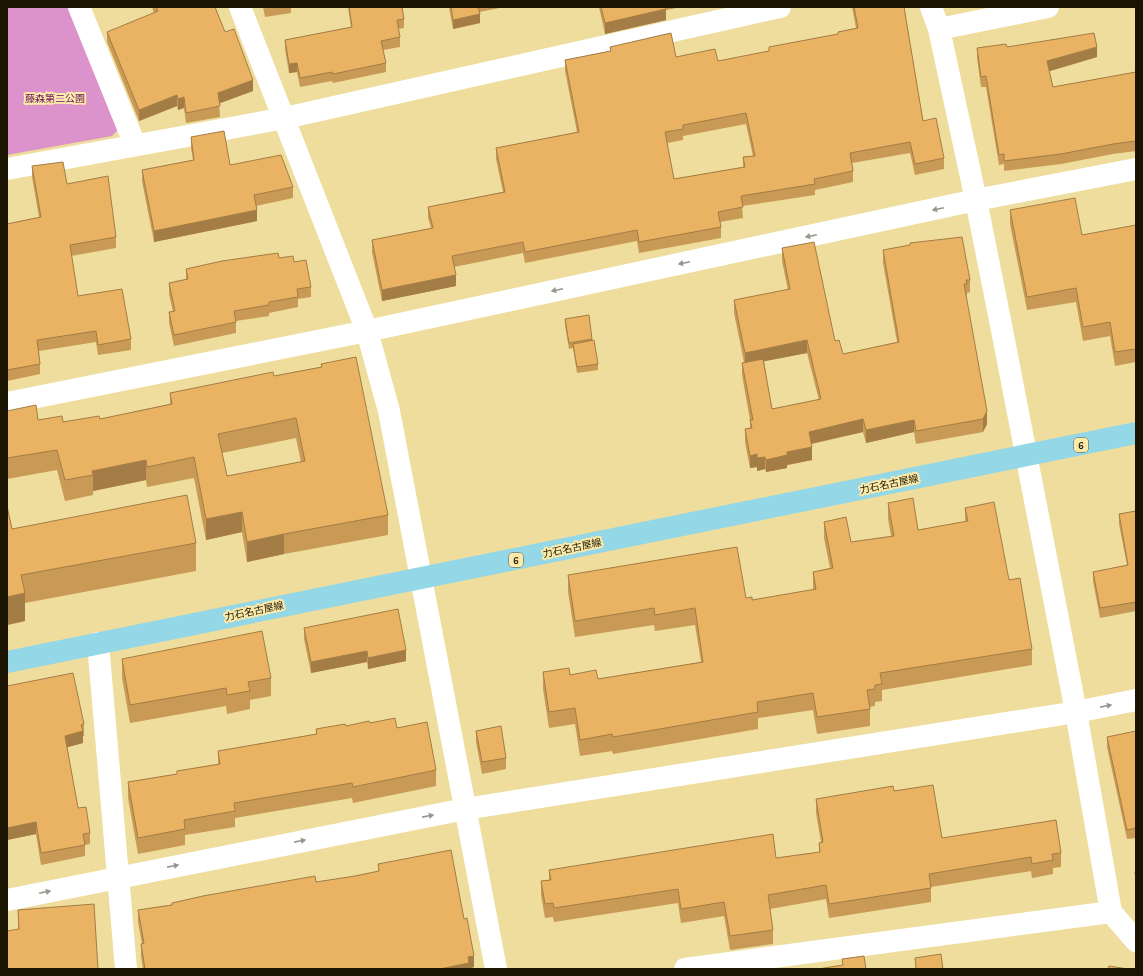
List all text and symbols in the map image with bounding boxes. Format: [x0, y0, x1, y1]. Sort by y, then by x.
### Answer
park label: 藤森第二公園 [25, 92, 85, 105]
one-way arrow [932, 206, 944, 212]
one-way arrow [805, 233, 817, 239]
one-way arrow [678, 260, 690, 266]
one-way arrow [551, 288, 563, 294]
road number: 6 [1074, 438, 1088, 452]
street label: 力石名古屋線 [858, 471, 920, 497]
street label: 力石名古屋線 [541, 535, 603, 561]
road number: 6 [509, 553, 523, 567]
street label: 力石名古屋線 [223, 598, 285, 624]
one-way arrow [1100, 703, 1112, 709]
one-way arrow [422, 813, 434, 819]
one-way arrow [294, 838, 306, 844]
one-way arrow [166, 863, 179, 869]
one-way arrow [39, 889, 51, 895]

